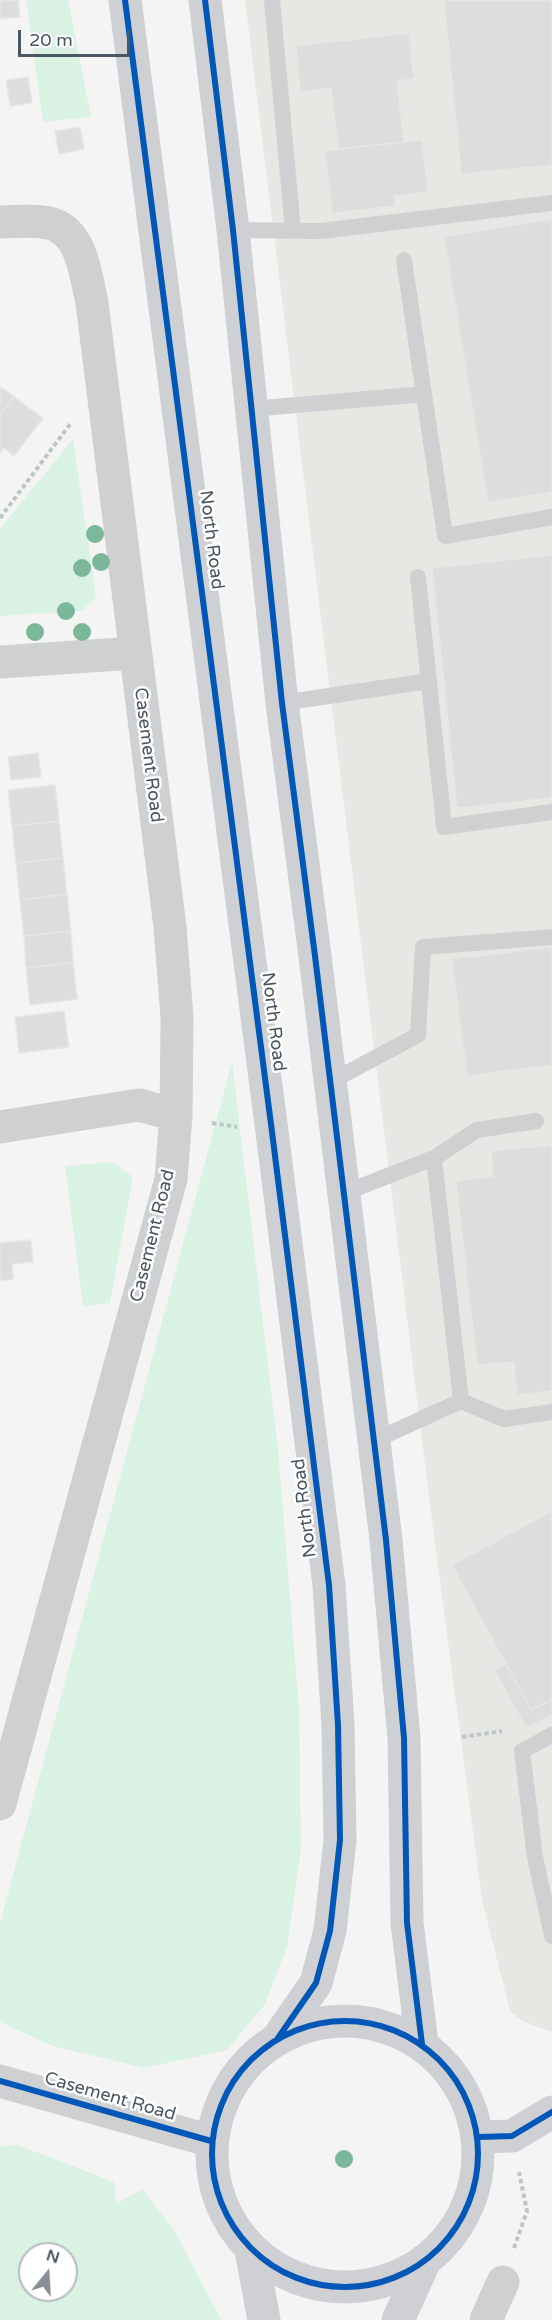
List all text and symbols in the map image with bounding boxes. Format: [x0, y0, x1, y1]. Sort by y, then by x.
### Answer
scale bar [21, 18, 134, 56]
text: 20 m [29, 29, 73, 51]
street label: North Road [194, 489, 228, 591]
street label: Casement Road [129, 686, 167, 824]
street label: North Road [256, 971, 290, 1073]
street label: Casement Road [126, 1168, 180, 1304]
street label: North Road [288, 1457, 322, 1559]
street label: Casement Road [42, 2068, 178, 2126]
north arrow [18, 2242, 78, 2302]
text: N [44, 2245, 62, 2268]

